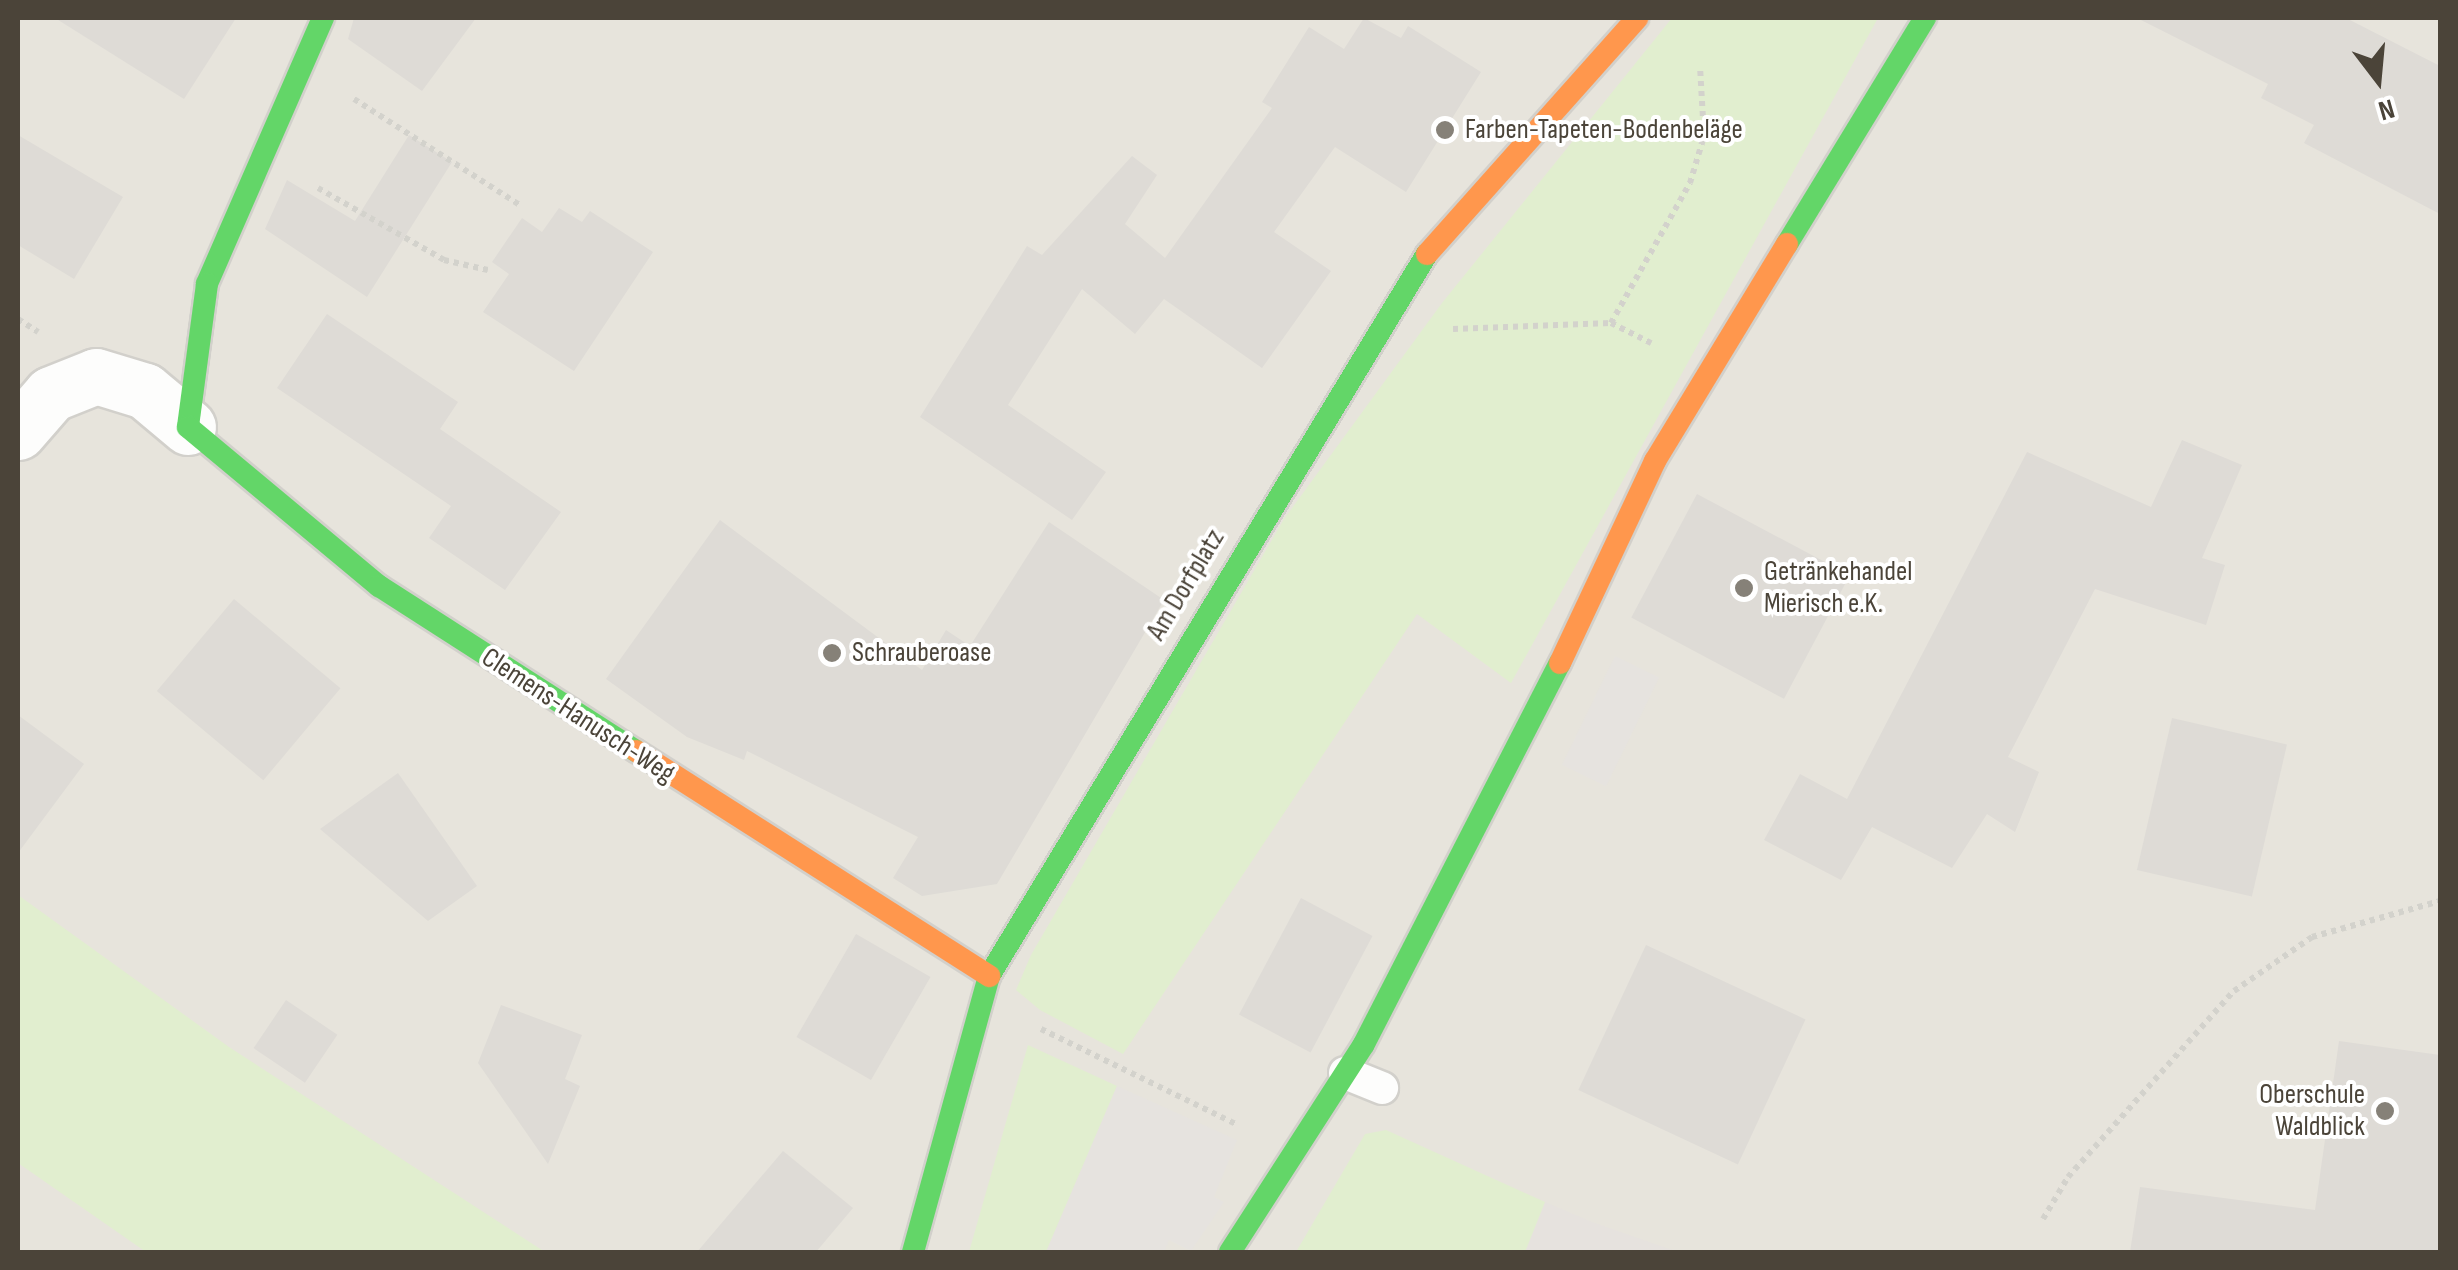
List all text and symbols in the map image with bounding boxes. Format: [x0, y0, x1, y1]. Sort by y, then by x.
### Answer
north arrow [2328, 30, 2428, 130]
text: N [2375, 91, 2398, 127]
place label: Farben-Tapeten-Bodenbeläge [1465, 113, 1743, 147]
marker: Farben-Tapeten-Bodenbeläge [1434, 119, 1456, 141]
street label: Am Dorfplatz [1140, 524, 1232, 646]
place label: Getränkehandel Mierisch e.K. [1764, 555, 1912, 621]
marker: Getränkehandel Mierisch e.K. [1733, 577, 1755, 599]
place label: Schrauberoase [852, 636, 991, 670]
street label: Clemens-Hanusch-Weg [475, 641, 681, 791]
marker: Schrauberoase [821, 642, 843, 664]
place label: Oberschule Waldblick [2259, 1078, 2365, 1144]
marker: Oberschule Waldblick [2374, 1100, 2396, 1122]

